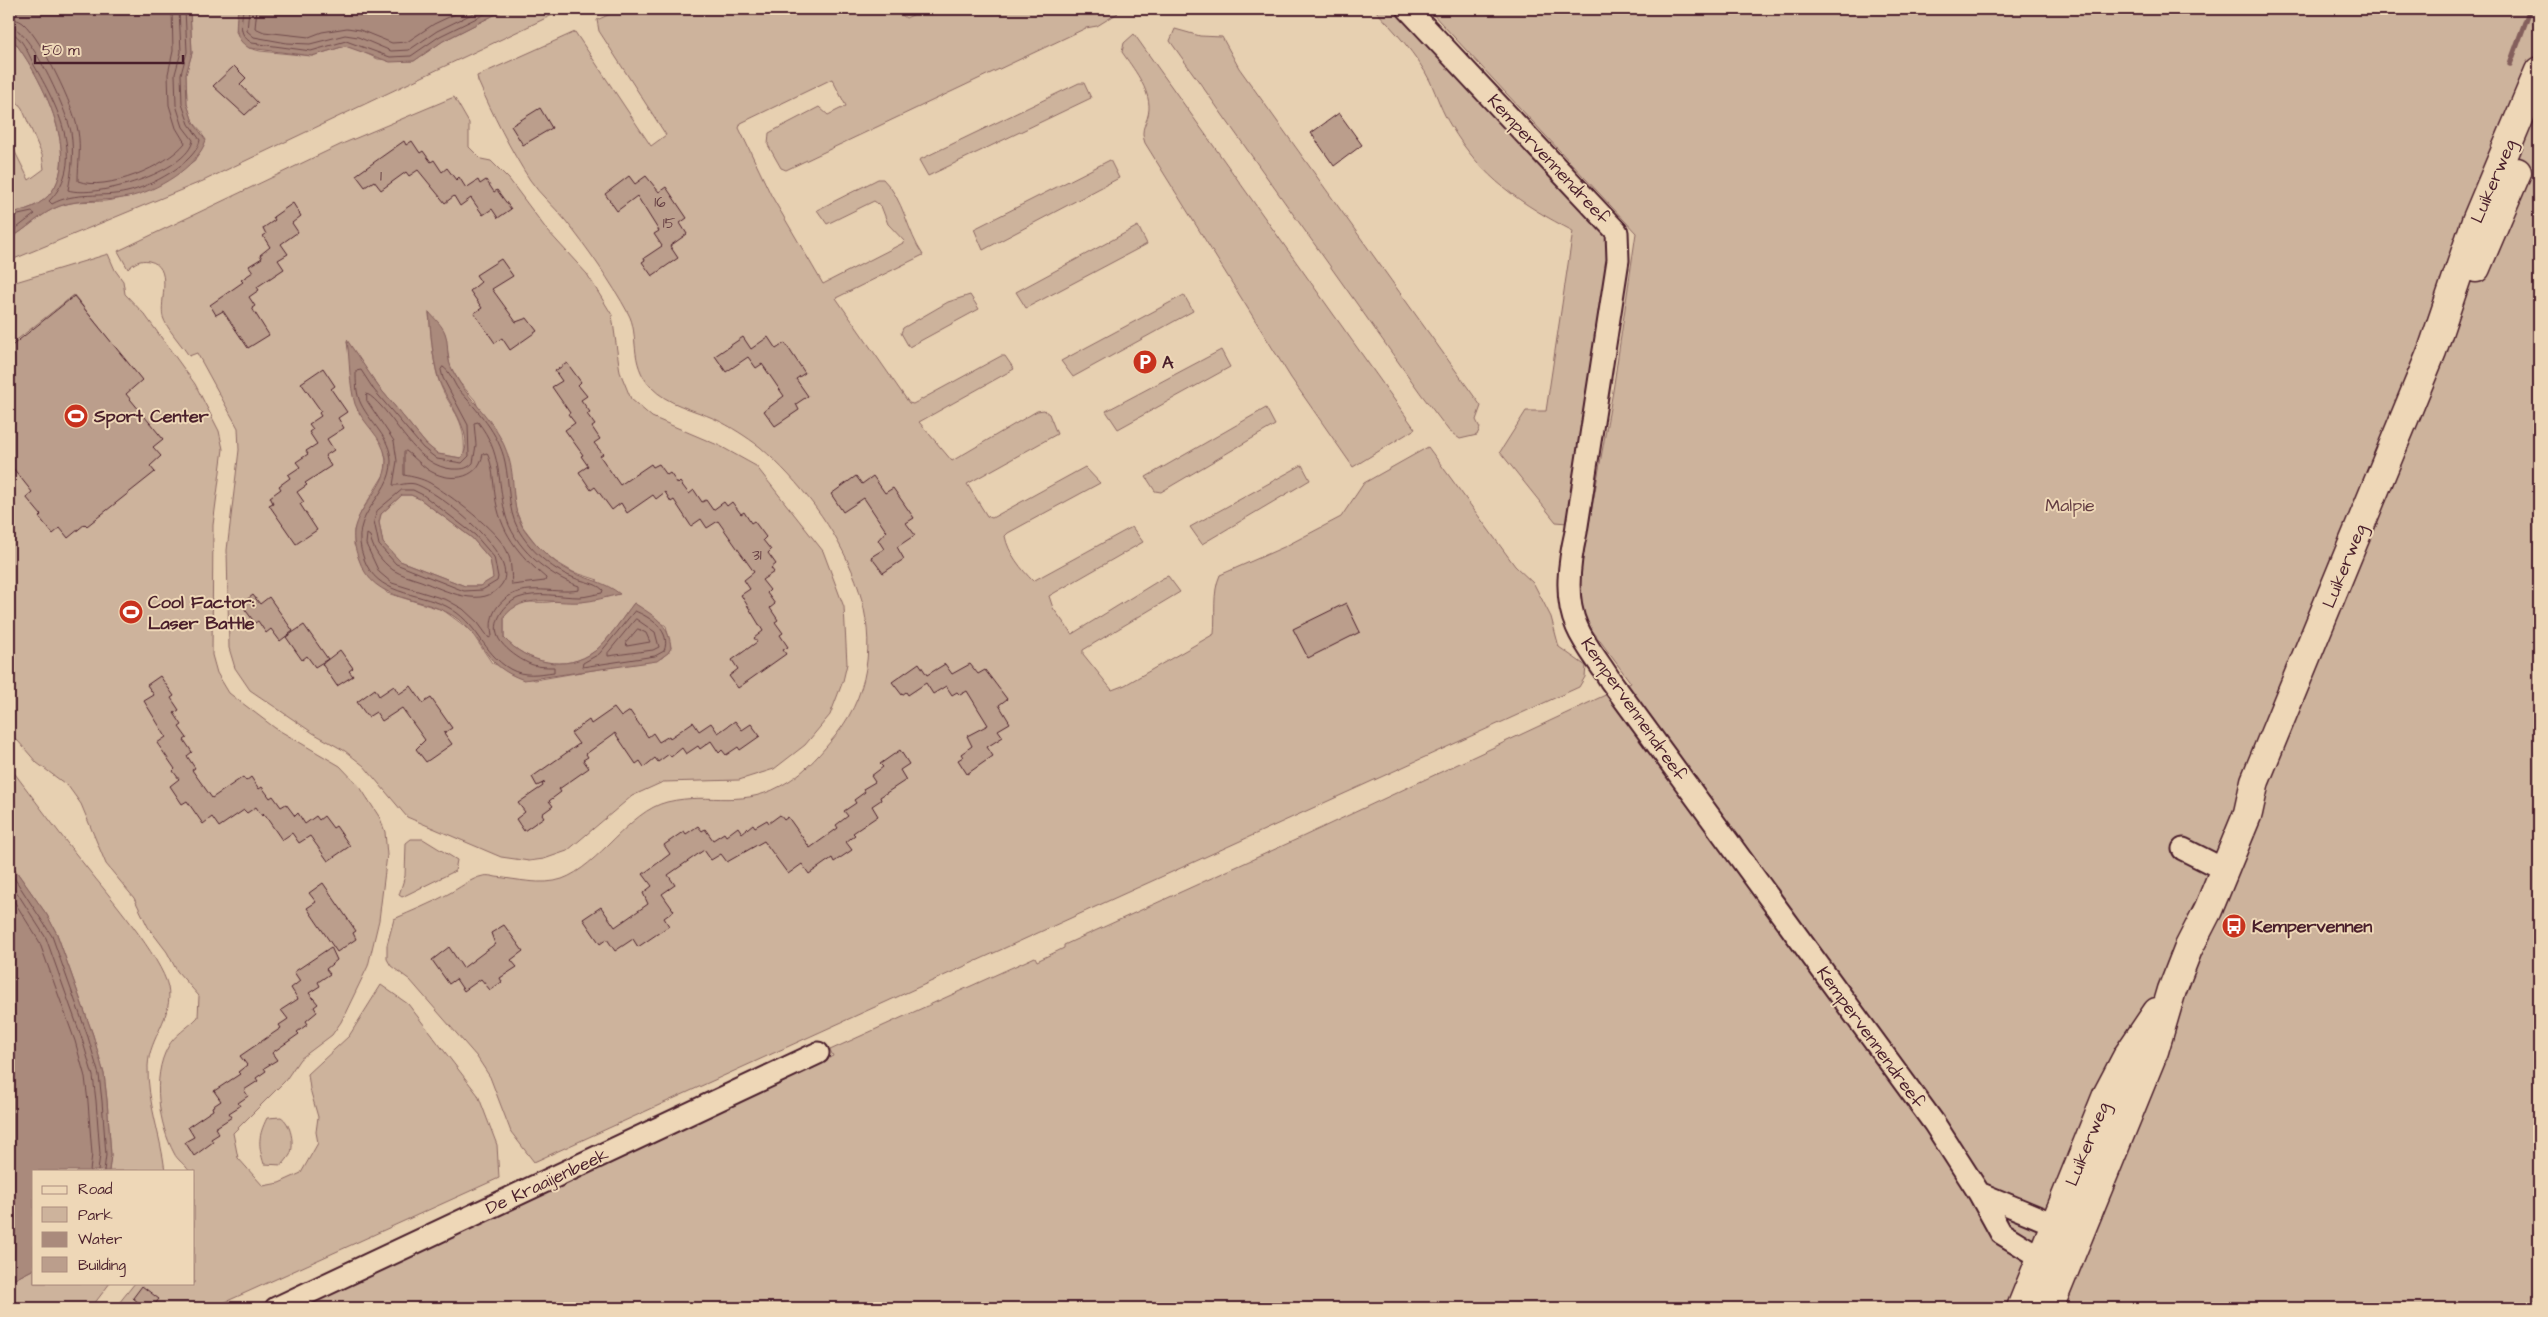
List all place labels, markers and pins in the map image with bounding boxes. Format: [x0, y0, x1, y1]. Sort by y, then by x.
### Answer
parking icon: A [1132, 349, 1158, 375]
place label: A [1162, 350, 1174, 375]
sports icon: Sport Center [63, 403, 89, 429]
place label: Sport Center [93, 404, 209, 429]
place label: Cool Factor: Laser Battle [148, 590, 255, 636]
sports icon: Cool Factor: Laser Battle [118, 599, 144, 625]
bus stop icon: Kempervennen [2221, 913, 2247, 939]
place label: Kempervennen [2252, 914, 2372, 939]

